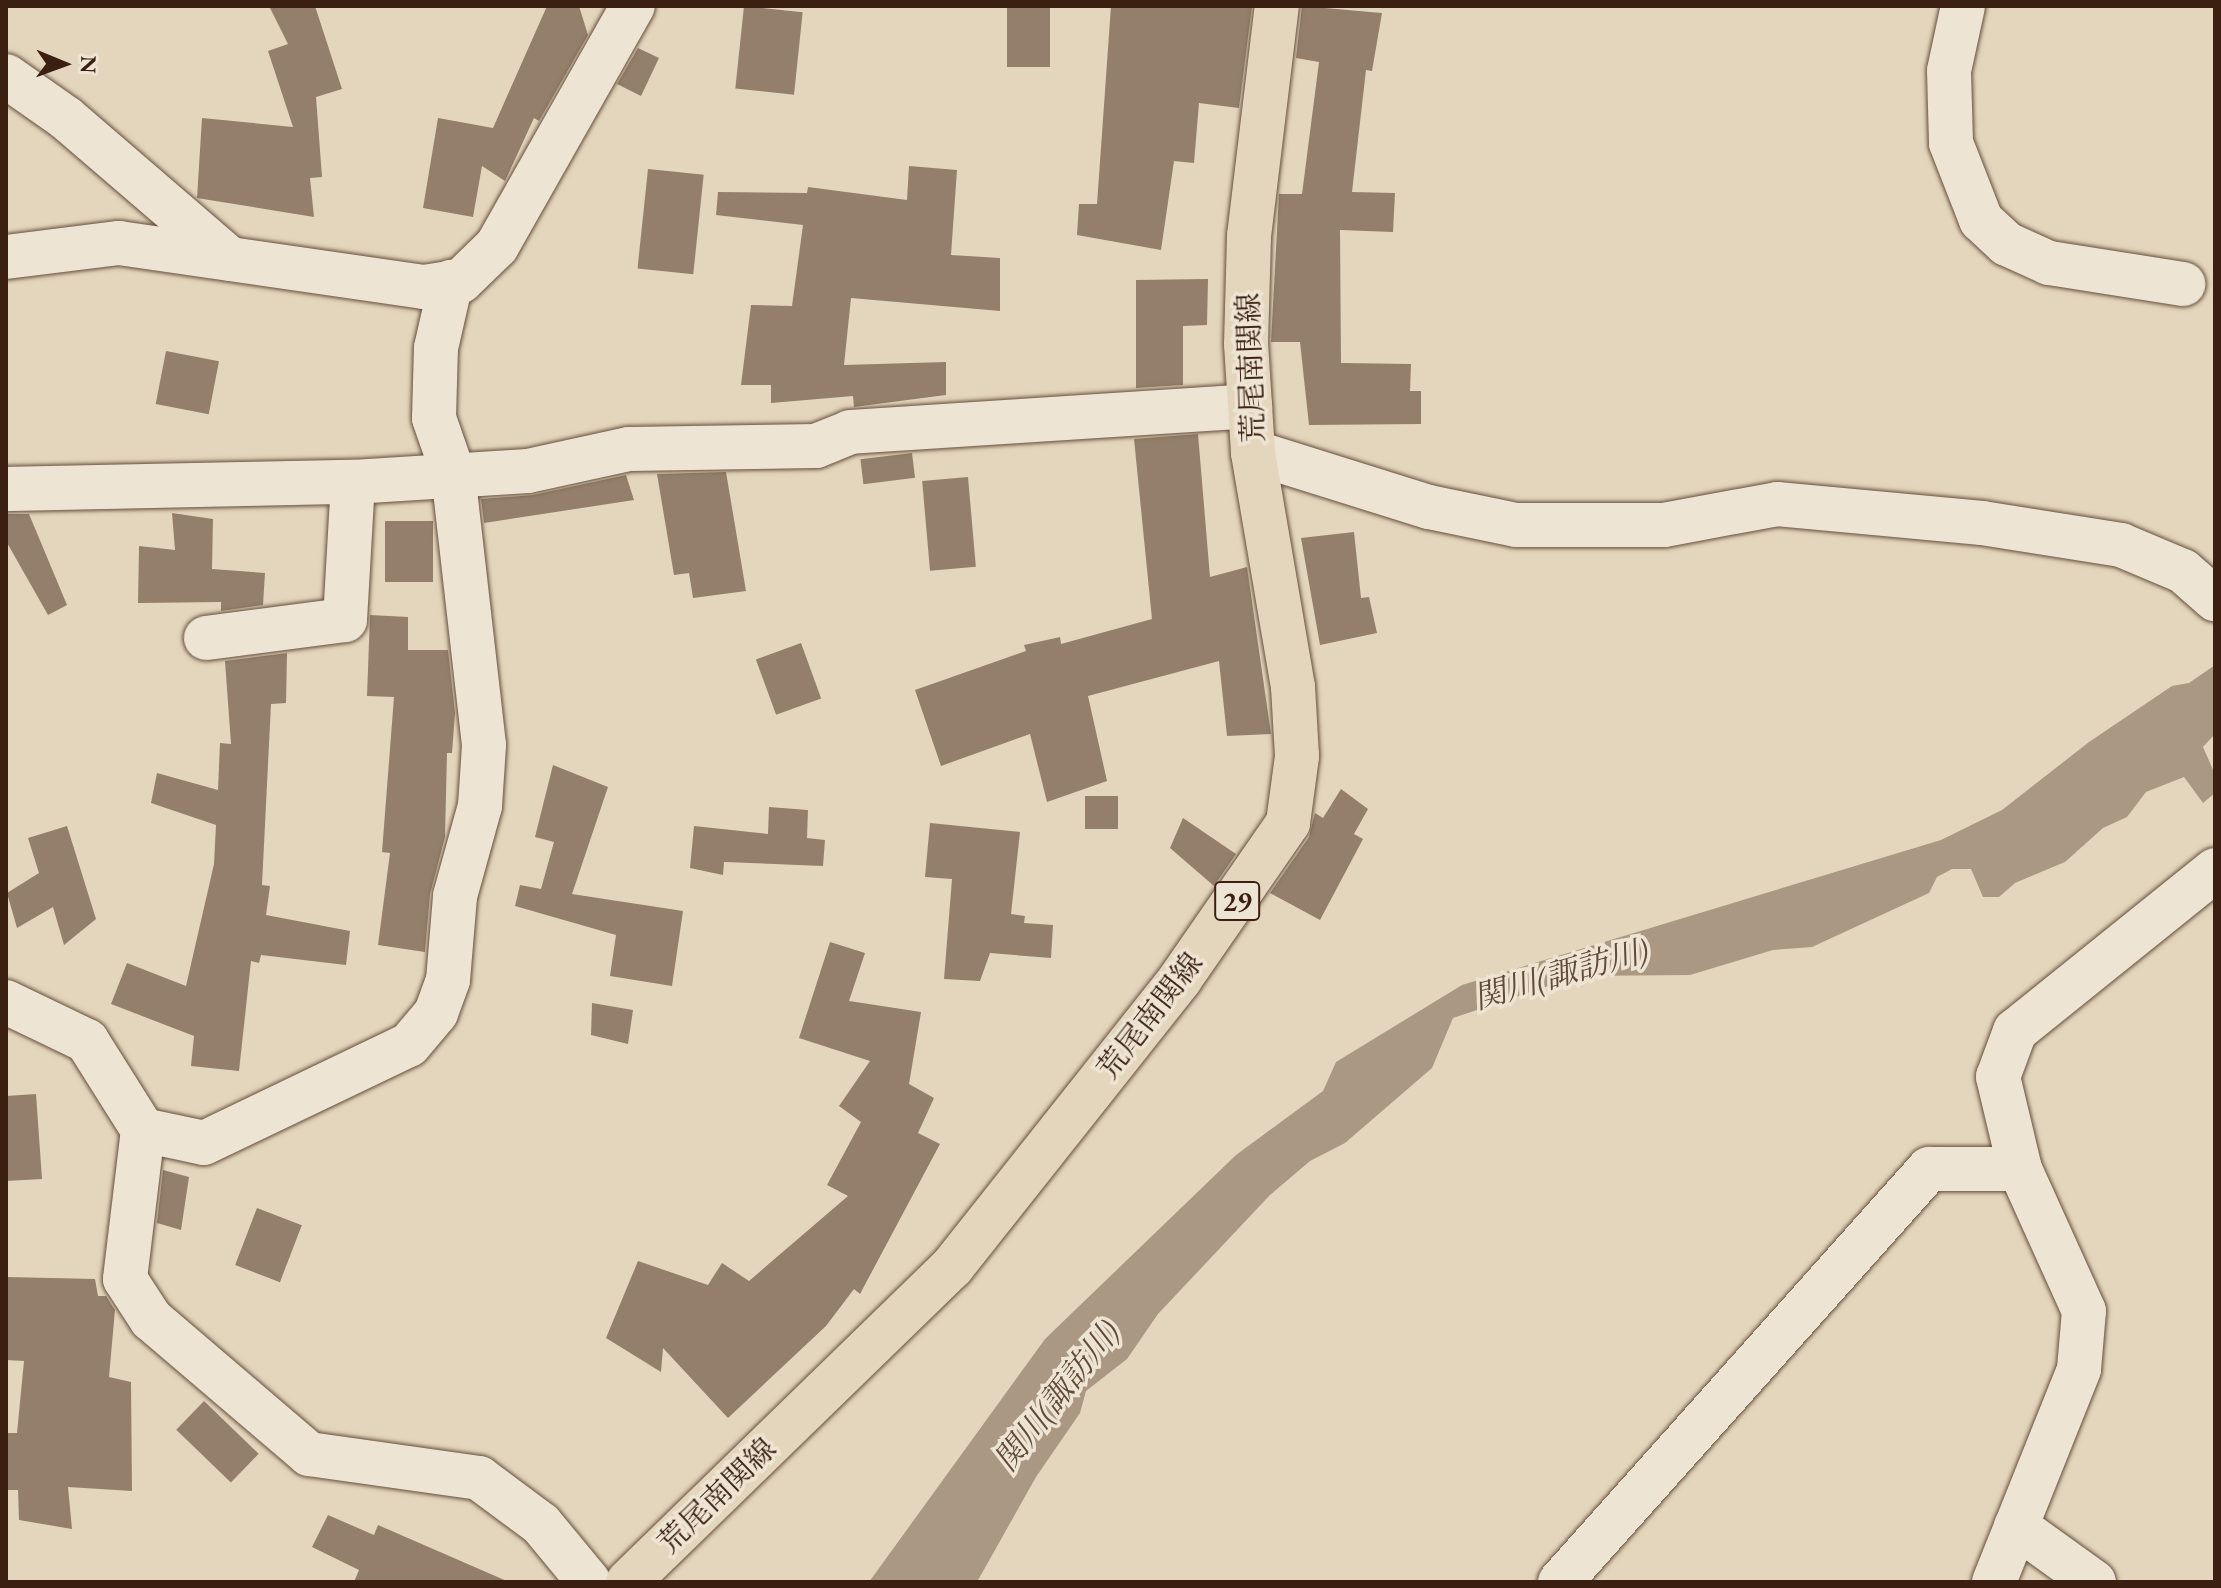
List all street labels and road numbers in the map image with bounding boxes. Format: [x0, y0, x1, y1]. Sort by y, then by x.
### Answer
street label: 荒尾南関線 [1230, 292, 1272, 444]
road number: 29 [1213, 877, 1261, 925]
street label: 荒尾南関線 [1090, 946, 1210, 1086]
street label: 荒尾南関線 [651, 1431, 783, 1561]

